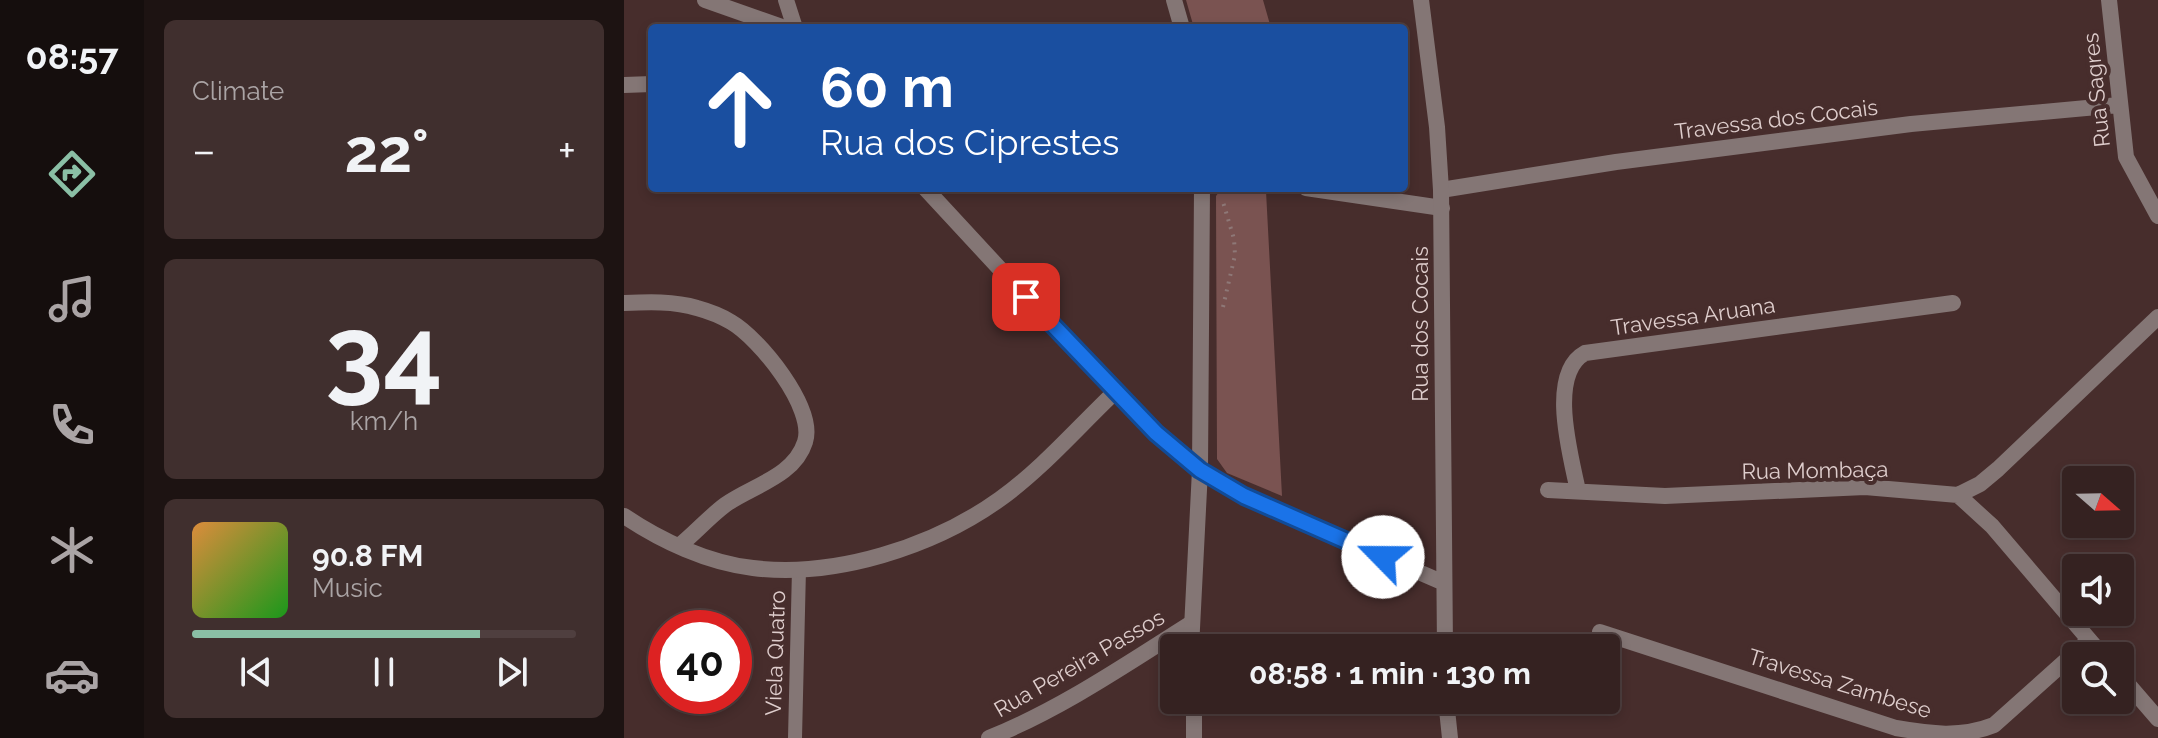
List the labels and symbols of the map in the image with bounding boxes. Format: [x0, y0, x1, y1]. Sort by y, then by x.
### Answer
street label: Rua Sagres [2077, 32, 2115, 148]
street label: Travessa dos Cocais [1673, 94, 1879, 144]
street label: Rua dos Cocais [1407, 246, 1433, 402]
pin [992, 263, 1060, 331]
street label: Travessa Aruana [1609, 292, 1777, 340]
street label: Rua Mombaça [1741, 456, 1889, 484]
north arrow [2062, 466, 2134, 538]
position arrow [1341, 515, 1425, 599]
street label: Viela Quatro [760, 590, 790, 716]
street label: Rua Pereira Passos [989, 604, 1169, 722]
speed limit sign: 40 [648, 610, 752, 714]
street label: Travessa Zambese [1745, 643, 1935, 723]

